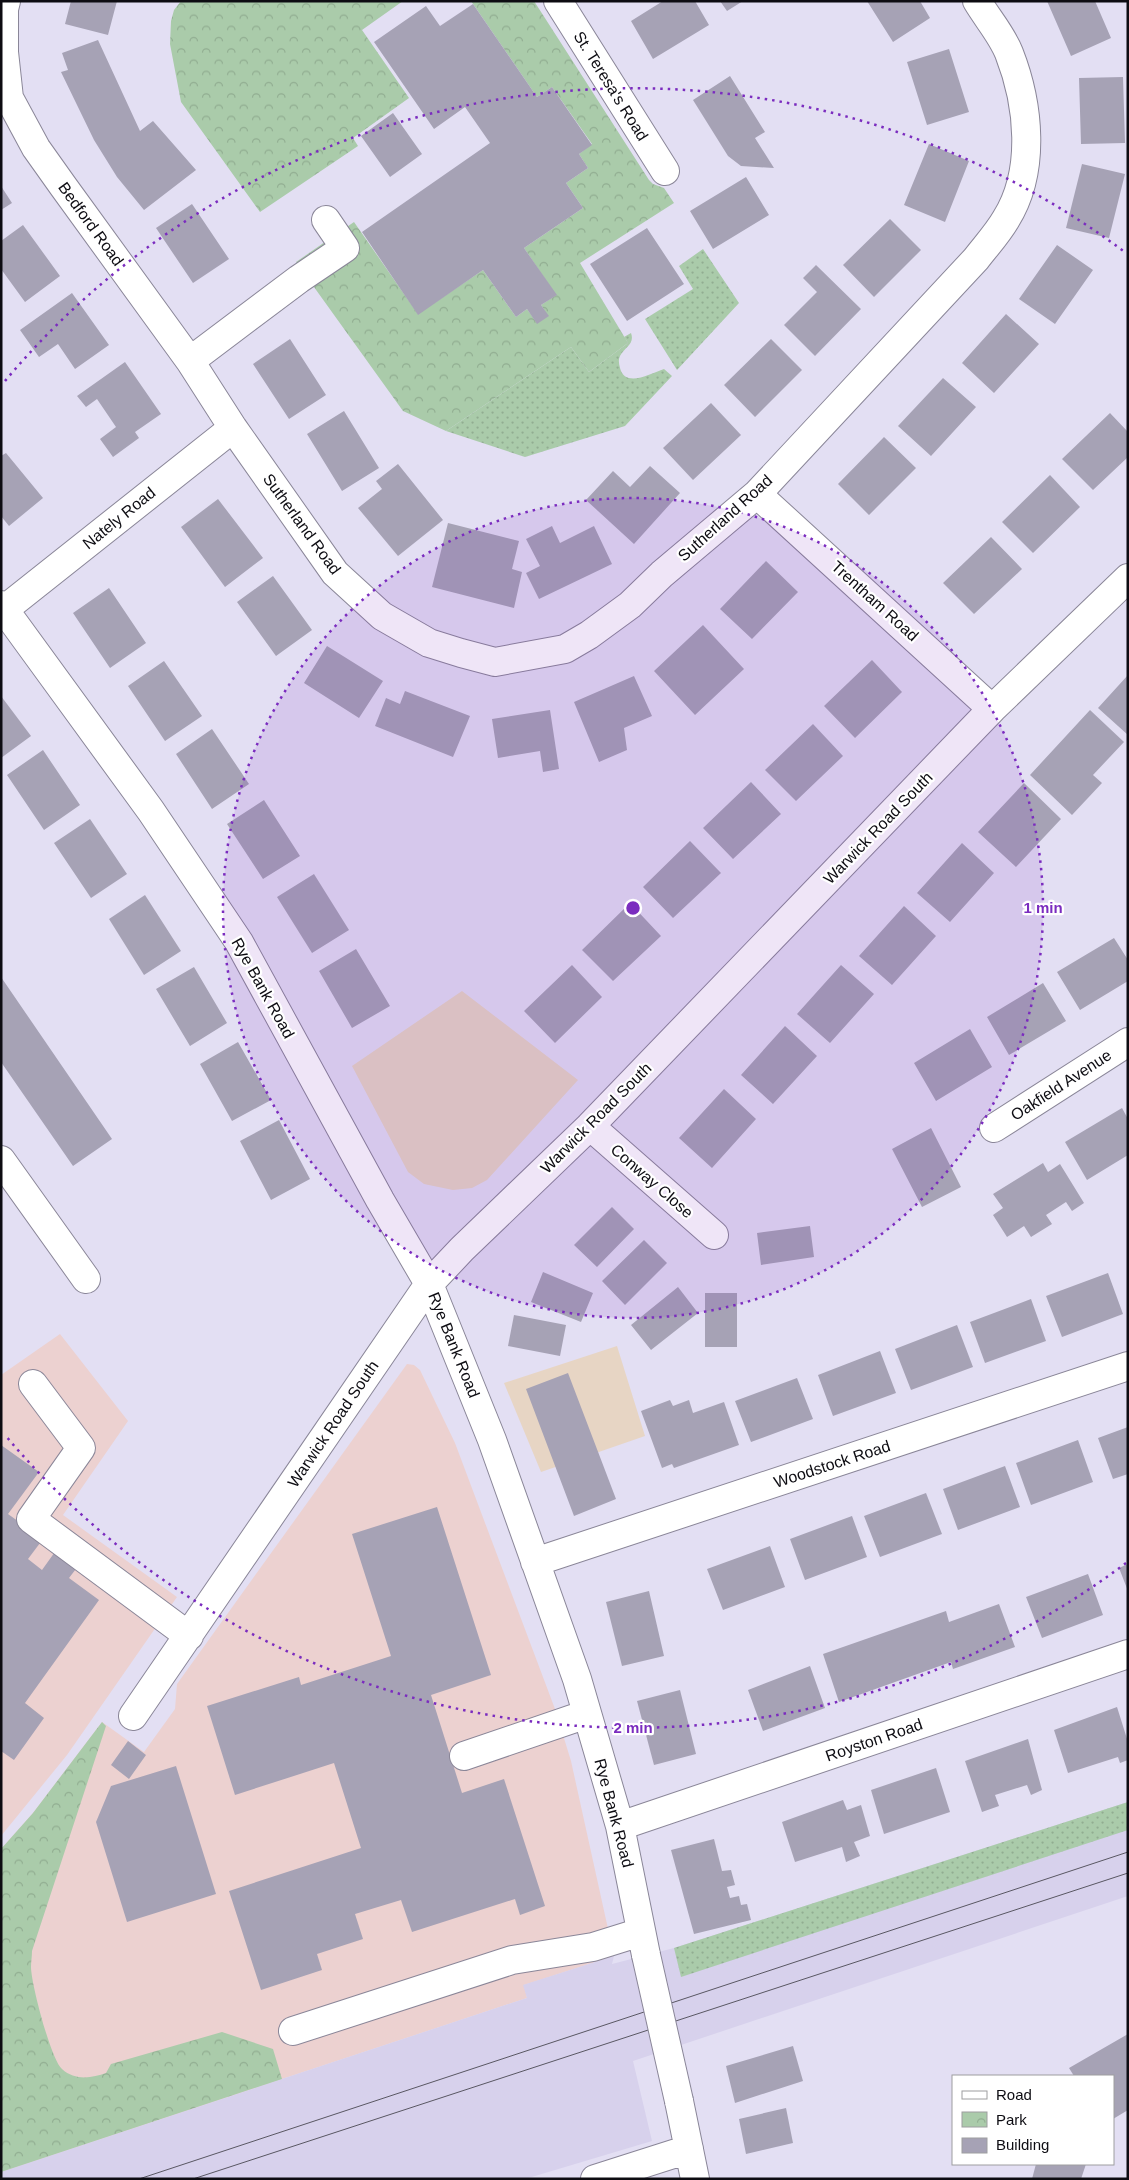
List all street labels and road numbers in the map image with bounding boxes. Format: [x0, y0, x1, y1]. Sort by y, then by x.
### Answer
street label: St. Teresa's Road [571, 28, 651, 144]
street label: Bedford Road [55, 179, 127, 269]
street label: Sutherland Road [260, 470, 344, 578]
street label: Sutherland Road [675, 472, 775, 564]
street label: Nately Road [79, 484, 159, 552]
street label: Trentham Road [828, 558, 922, 644]
street label: Warwick Road South [820, 769, 936, 887]
street label: Rye Bank Road [228, 935, 298, 1041]
street label: Oakfield Avenue [1008, 1046, 1114, 1124]
street label: Warwick Road South [537, 1059, 655, 1177]
street label: Conway Close [607, 1141, 697, 1221]
street label: Rye Bank Road [425, 1290, 483, 1400]
street label: Warwick Road South [284, 1358, 382, 1490]
street label: Woodstock Road [772, 1437, 892, 1491]
street label: Royston Road [823, 1715, 925, 1765]
street label: Rye Bank Road [591, 1757, 637, 1869]

